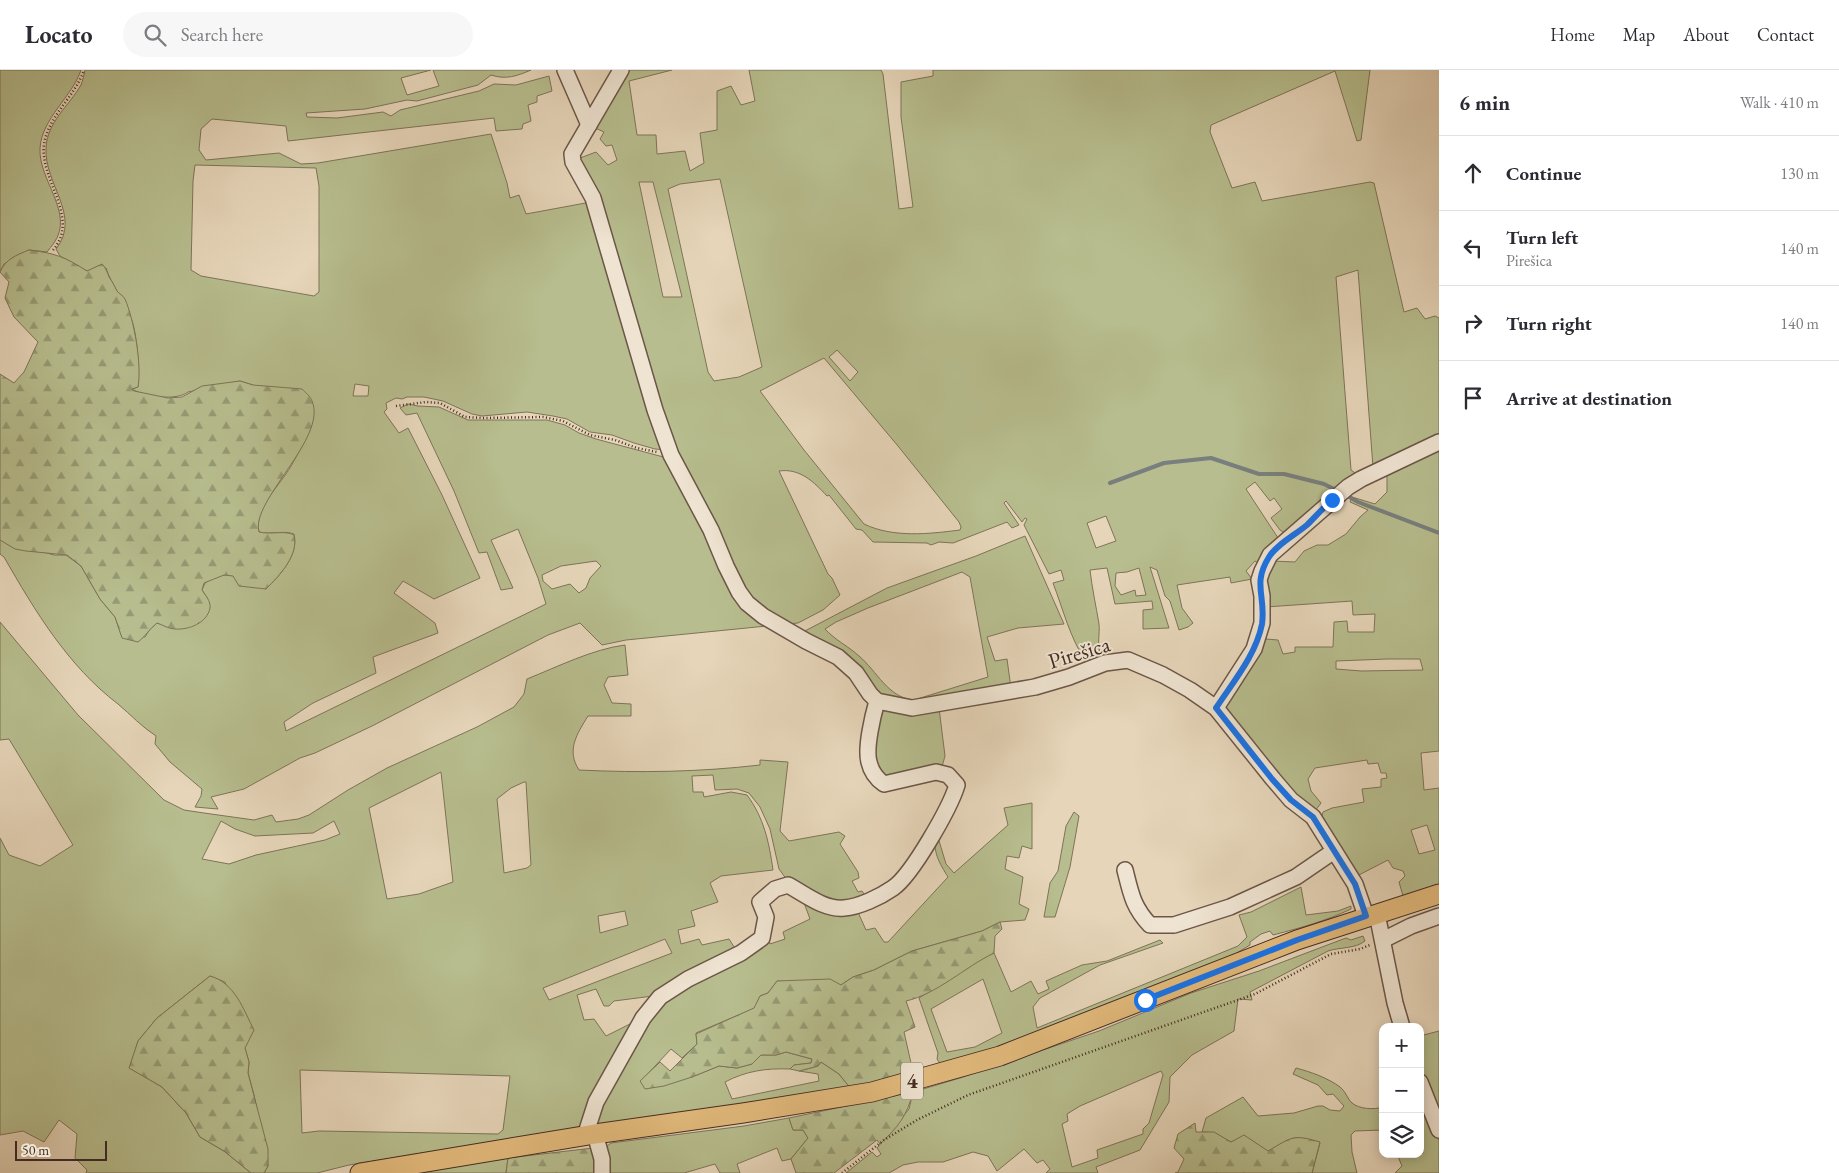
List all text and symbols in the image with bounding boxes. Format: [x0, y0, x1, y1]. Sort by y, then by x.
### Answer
search box [123, 12, 473, 57]
text: Locato [25, 19, 93, 50]
icon: search [141, 21, 169, 49]
text: Search here [181, 22, 263, 47]
text: Home [1550, 23, 1595, 46]
text: Map [1623, 23, 1655, 46]
text: About [1683, 23, 1729, 46]
text: Contact [1757, 23, 1814, 46]
text: 6 min [1459, 89, 1510, 116]
text: Walk · 410 m [1740, 92, 1819, 113]
icon: ahead [1459, 159, 1487, 187]
text: Continue [1506, 161, 1581, 186]
text: 130 m [1780, 163, 1819, 184]
text: Turn left [1506, 225, 1578, 250]
icon: left [1459, 234, 1487, 262]
text: 140 m [1780, 238, 1819, 259]
text: Pirešica [1506, 250, 1552, 271]
icon: right [1459, 309, 1487, 337]
text: Turn right [1506, 311, 1592, 336]
text: 140 m [1780, 313, 1819, 334]
icon: arrive [1459, 384, 1487, 412]
text: Arrive at destination [1506, 386, 1672, 411]
route end [1321, 489, 1344, 512]
street label: Pirešica [1045, 629, 1114, 676]
route start [1134, 989, 1157, 1012]
map controls [1379, 1023, 1424, 1158]
button: + [1379, 1023, 1424, 1068]
road number: 4 [901, 1062, 923, 1100]
button: − [1379, 1068, 1424, 1113]
button: layers [1379, 1113, 1424, 1158]
scale bar [15, 1138, 108, 1161]
text: 50 m [22, 1141, 49, 1159]

